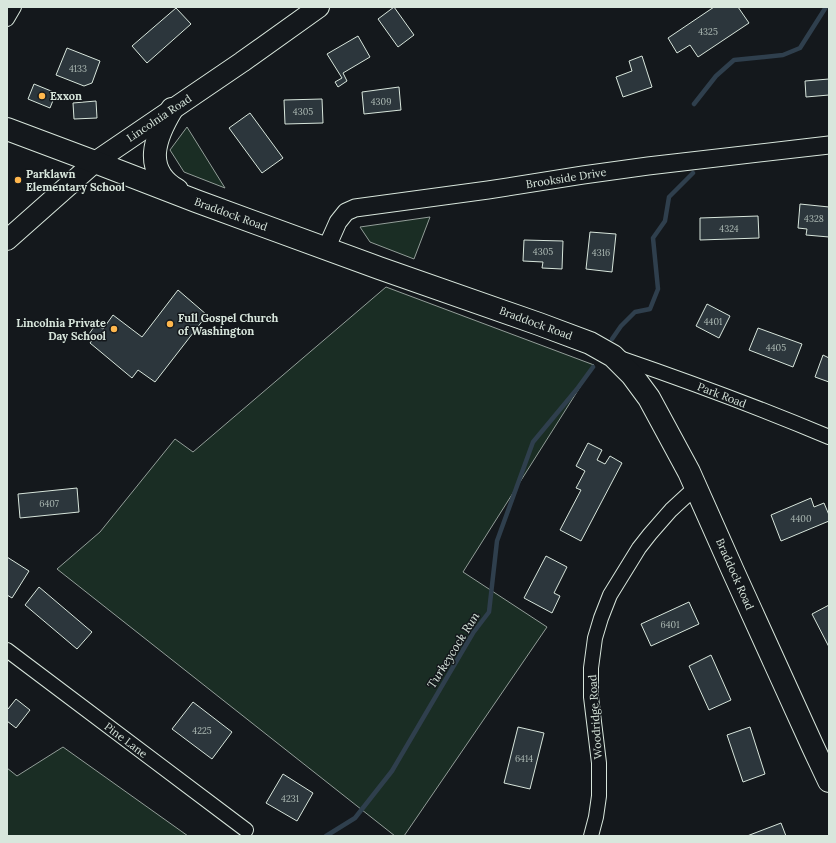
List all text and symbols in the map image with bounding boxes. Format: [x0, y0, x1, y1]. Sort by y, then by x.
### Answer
house number: 4325 [698, 26, 718, 37]
house number: 4133 [69, 63, 87, 74]
place label: Exxon [50, 89, 82, 103]
marker: Exxon [37, 91, 47, 101]
street label: Lincolnia Road [124, 91, 194, 145]
house number: 4309 [371, 96, 391, 107]
house number: 4305 [293, 106, 313, 117]
street label: Brookside Drive [525, 165, 607, 191]
place label: Parklawn Elementary School [26, 167, 125, 194]
marker: Parklawn Elementary School [13, 175, 23, 185]
street label: Braddock Road [192, 194, 270, 234]
house number: 4328 [804, 213, 824, 224]
house number: 4324 [719, 223, 739, 234]
house number: 4305 [533, 246, 553, 257]
house number: 4316 [592, 247, 610, 258]
street label: Braddock Road [497, 303, 575, 343]
place label: Full Gospel Church of Washington [178, 311, 278, 338]
place label: Lincolnia Private Day School [16, 316, 107, 343]
house number: 4401 [704, 316, 722, 327]
marker: Full Gospel Church of Washington [165, 319, 175, 329]
marker: Lincolnia Private Day School [109, 324, 119, 334]
house number: 4405 [766, 342, 786, 353]
street label: Park Road [696, 379, 749, 411]
house number: 6407 [39, 498, 59, 509]
house number: 4400 [791, 513, 812, 524]
street label: Braddock Road [713, 536, 757, 612]
water label: Turkeycock Run [424, 609, 483, 691]
house number: 6401 [661, 619, 679, 630]
street label: Woodridge Road [585, 674, 605, 760]
street label: Pine Lane [102, 719, 150, 761]
house number: 4225 [192, 725, 212, 736]
house number: 6414 [515, 753, 533, 764]
house number: 4231 [281, 793, 299, 804]

